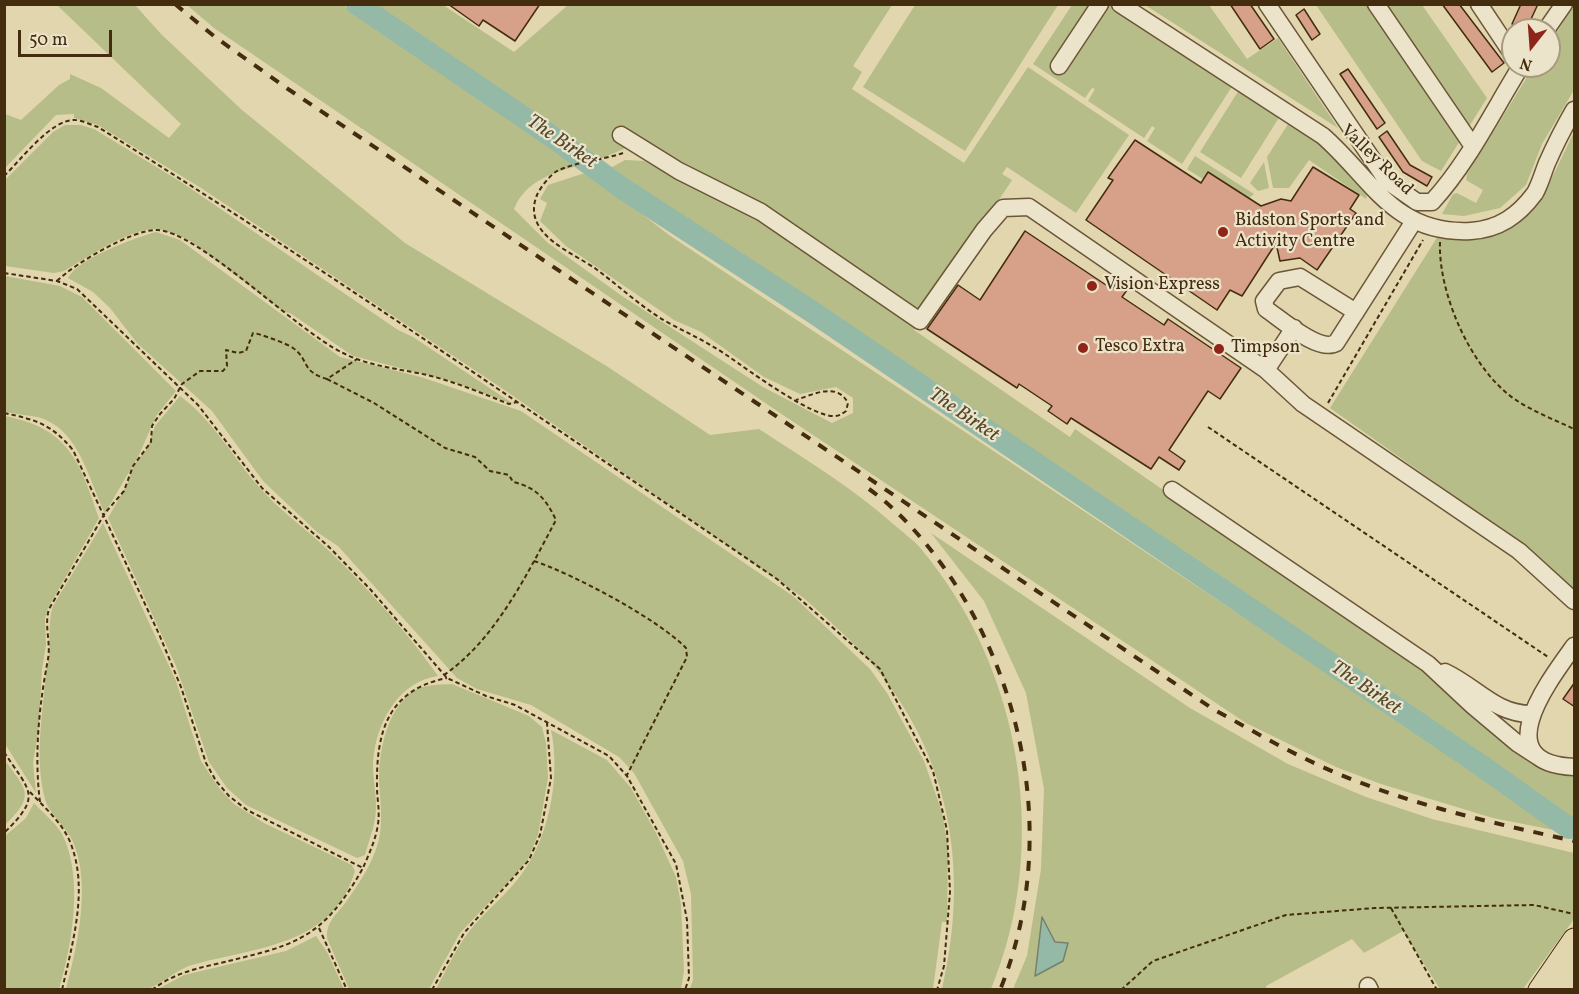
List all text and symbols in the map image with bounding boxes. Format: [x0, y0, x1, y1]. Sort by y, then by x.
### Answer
scale bar [21, 18, 116, 56]
north arrow [1501, 18, 1561, 78]
text: 50 m [29, 28, 68, 53]
text: N [1518, 51, 1535, 76]
water label: The Birket [521, 111, 601, 175]
street label: Valley Road [1335, 121, 1417, 201]
place label: Bidston Sports and Activity Centre [1235, 211, 1384, 254]
marker: Bidston Sports and Activity Centre [1216, 225, 1230, 239]
place label: Vision Express [1104, 275, 1220, 297]
marker: Vision Express [1085, 279, 1099, 293]
place label: Tesco Extra [1095, 337, 1185, 359]
place label: Timpson [1231, 338, 1300, 360]
marker: Tesco Extra [1076, 341, 1090, 355]
marker: Timpson [1212, 342, 1226, 356]
water label: The Birket [923, 384, 1003, 448]
water label: The Birket [1325, 657, 1405, 721]

